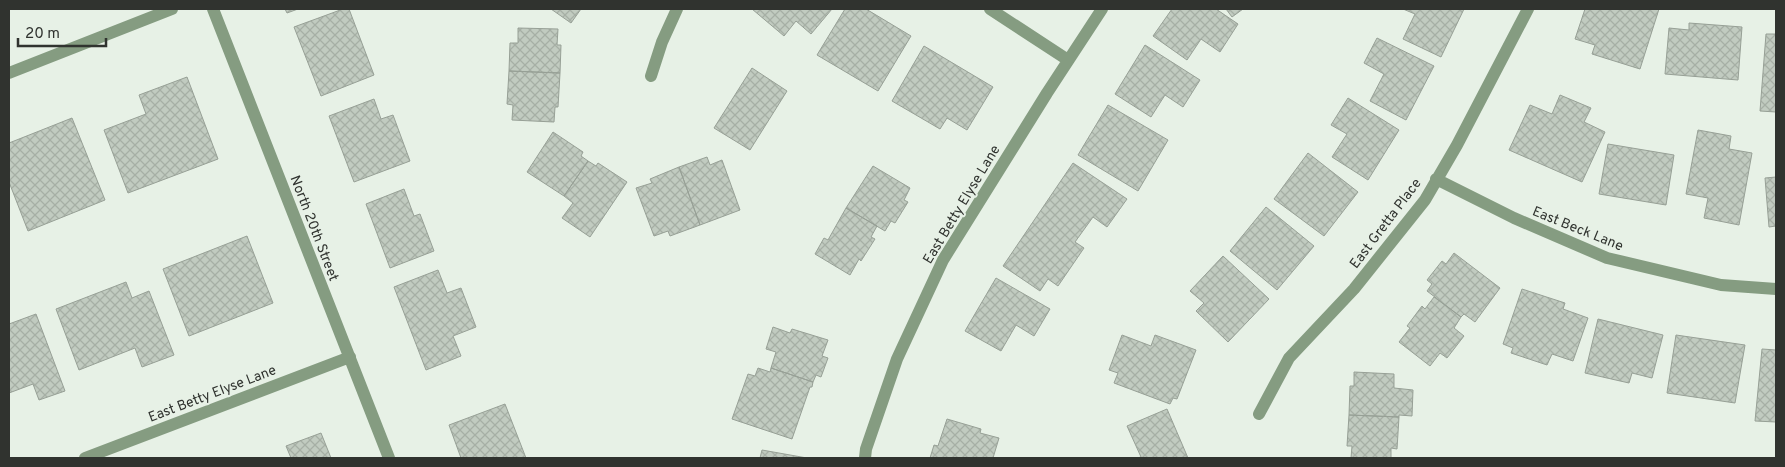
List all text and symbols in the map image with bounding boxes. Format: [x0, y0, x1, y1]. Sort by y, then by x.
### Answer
scale bar [18, 15, 105, 47]
text: 20 m [25, 25, 60, 44]
street label: East Betty Elyse Lane [920, 142, 1005, 267]
street label: North 20th Street [286, 173, 342, 284]
street label: East Gretta Place [1347, 175, 1426, 272]
street label: East Beck Lane [1530, 203, 1625, 255]
street label: East Betty Elyse Lane [146, 362, 279, 427]

